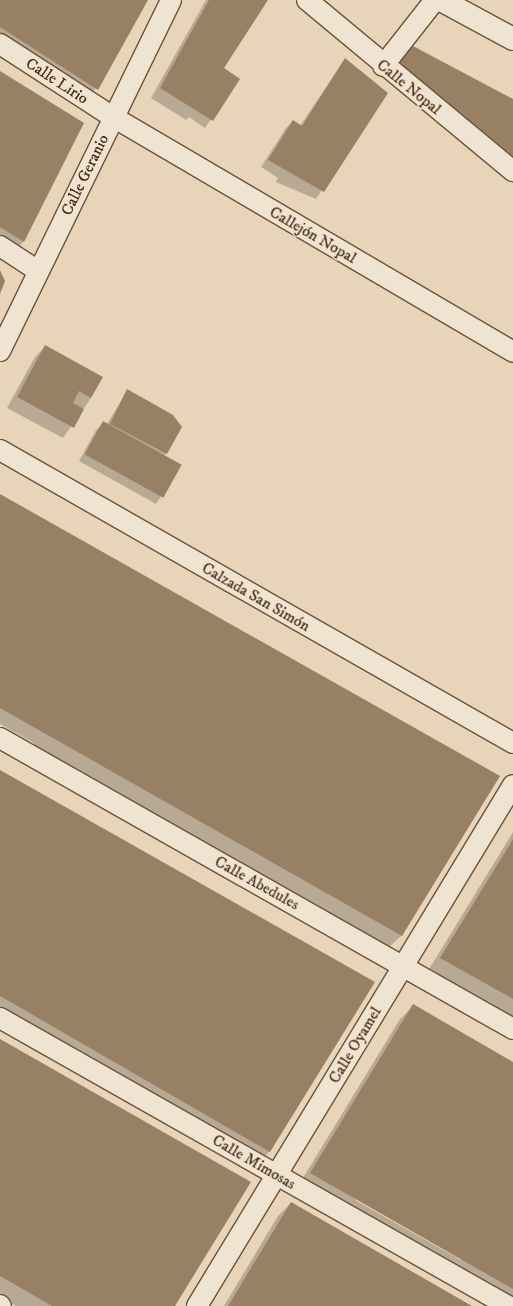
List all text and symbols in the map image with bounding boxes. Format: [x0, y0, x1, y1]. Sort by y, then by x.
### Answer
street label: Calle Lirio [22, 54, 92, 108]
street label: Calle Nopal [373, 55, 445, 119]
street label: Calle Geranio [57, 131, 113, 219]
street label: Callejón Nopal [266, 202, 360, 268]
street label: Calzada San Simón [198, 558, 314, 636]
street label: Calle Abedules [211, 852, 303, 914]
street label: Calle Oyamel [325, 1003, 385, 1087]
street label: Calle Mimosas [209, 1130, 299, 1194]

